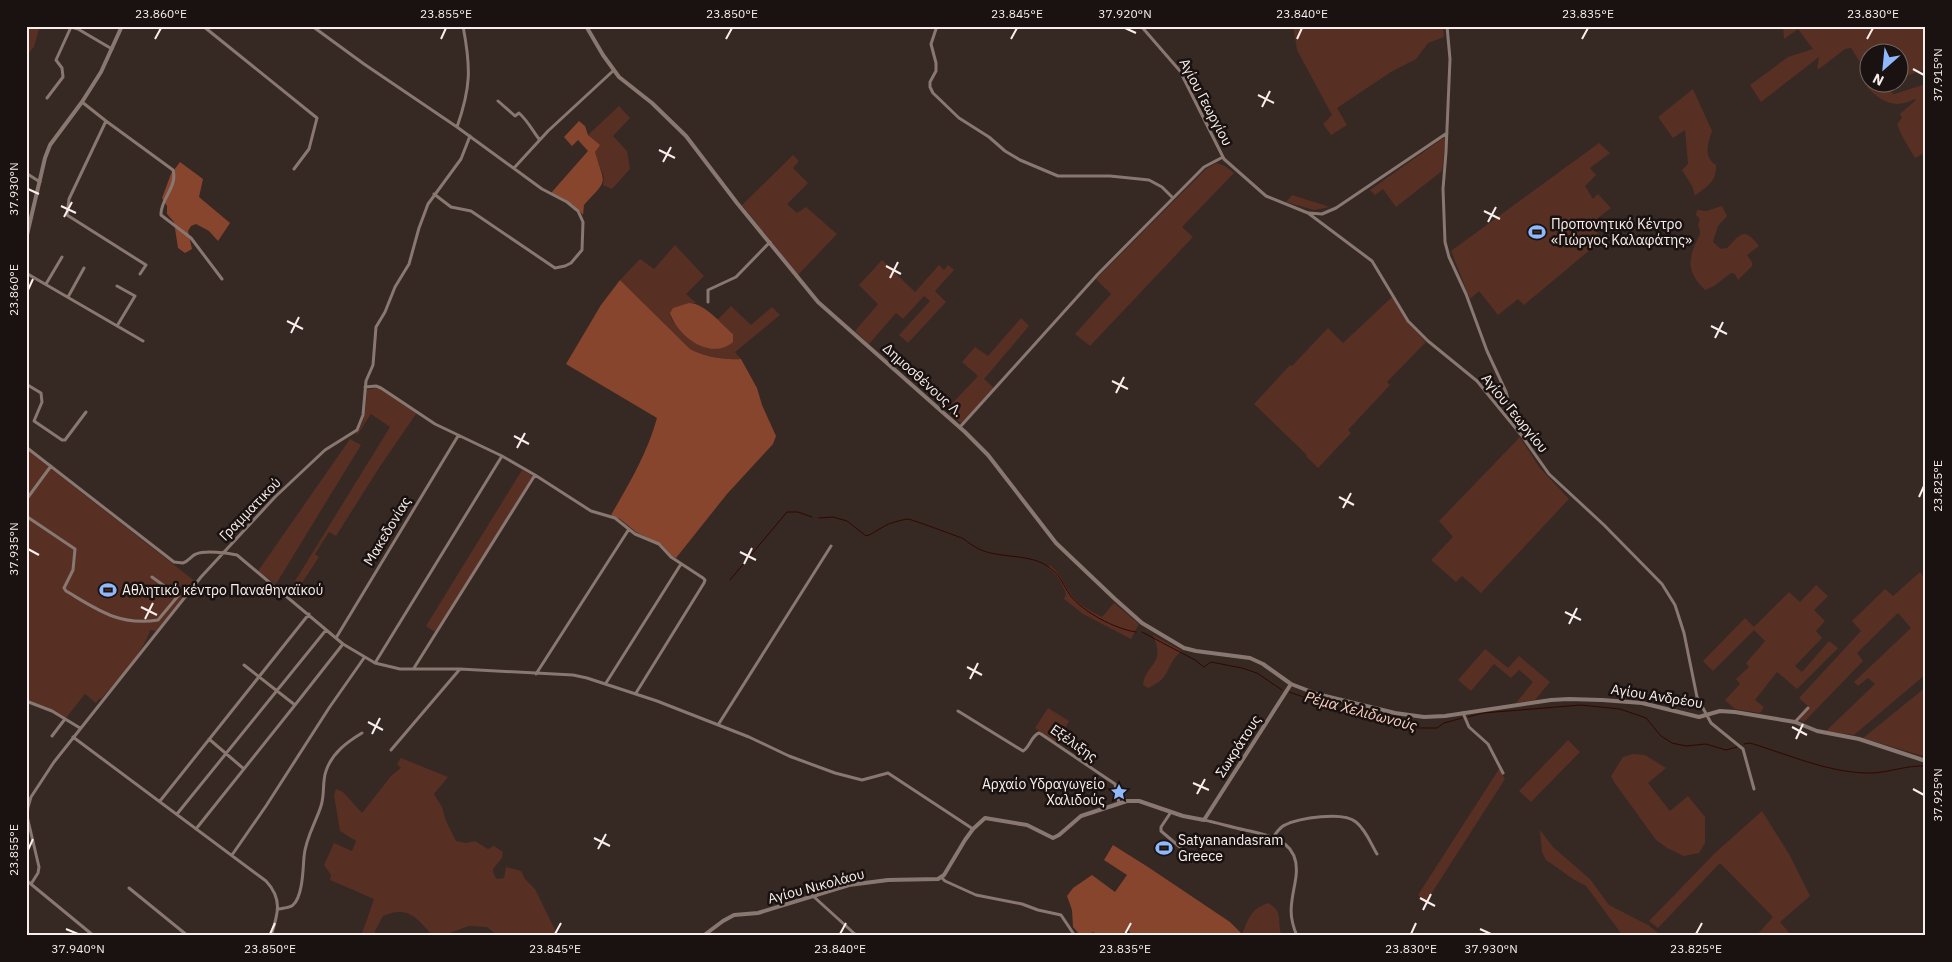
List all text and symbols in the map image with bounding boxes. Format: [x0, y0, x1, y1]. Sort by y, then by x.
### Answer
text: 23.860°E [135, 6, 187, 21]
text: 23.855°E [420, 6, 472, 21]
text: 23.850°E [706, 6, 758, 21]
text: 23.845°E [991, 6, 1043, 21]
text: 37.920°N [1098, 6, 1152, 21]
text: 23.840°E [1276, 6, 1328, 21]
text: 23.835°E [1562, 6, 1614, 21]
text: 23.830°E [1847, 6, 1899, 21]
north arrow [1860, 42, 1910, 92]
text: 37.915°N [1930, 48, 1945, 102]
street label: Αγίου Γεωργίου [1175, 55, 1237, 149]
text: N [1869, 69, 1887, 90]
text: 37.930°N [6, 162, 21, 216]
place label: Προπονητικό Κέντρο «Γιώργος Καλαφάτης» [1551, 215, 1692, 249]
sports icon: Προπονητικό Κέντρο «Γιώργος Καλαφάτης» [1527, 222, 1547, 242]
text: 23.860°E [6, 264, 21, 316]
street label: Δημοσθένους Λ. [879, 339, 967, 421]
street label: Αγίου Γεωργίου [1478, 370, 1552, 456]
text: 23.825°E [1930, 460, 1945, 512]
street label: Γραμματικού [215, 473, 285, 545]
street label: Μακεδονίας [359, 493, 415, 569]
text: 37.935°N [6, 522, 21, 576]
sports icon: Αθλητικό κέντρο Παναθηναϊκού [98, 580, 118, 600]
place label: Αθλητικό κέντρο Παναθηναϊκού [122, 581, 324, 599]
street label: Αγίου Ανδρέου [1610, 680, 1704, 712]
water label: Ρέμα Χελιδωνούς [1303, 687, 1420, 735]
street label: Σωκράτους [1211, 711, 1265, 781]
street label: Εξέλιξης [1047, 720, 1101, 766]
text: 37.925°N [1930, 768, 1945, 822]
place label: Αρχαίο Υδραγωγείο Χαλιδούς [982, 775, 1105, 809]
place icon: Αρχαίο Υδραγωγείο Χαλιδούς [1109, 782, 1129, 802]
text: 23.855°E [6, 824, 21, 876]
place label: Satyanandasram Greece [1178, 831, 1283, 865]
sports icon: Satyanandasram Greece [1154, 838, 1174, 858]
street label: Αγίου Νικολάου [766, 864, 866, 908]
text: 37.940°N [51, 941, 105, 956]
text: 23.850°E [244, 941, 296, 956]
text: 23.845°E [529, 941, 581, 956]
text: 23.840°E [814, 941, 866, 956]
text: 23.835°E [1099, 941, 1151, 956]
text: 23.830°E [1385, 941, 1437, 956]
text: 37.930°N [1464, 941, 1518, 956]
text: 23.825°E [1670, 941, 1722, 956]

